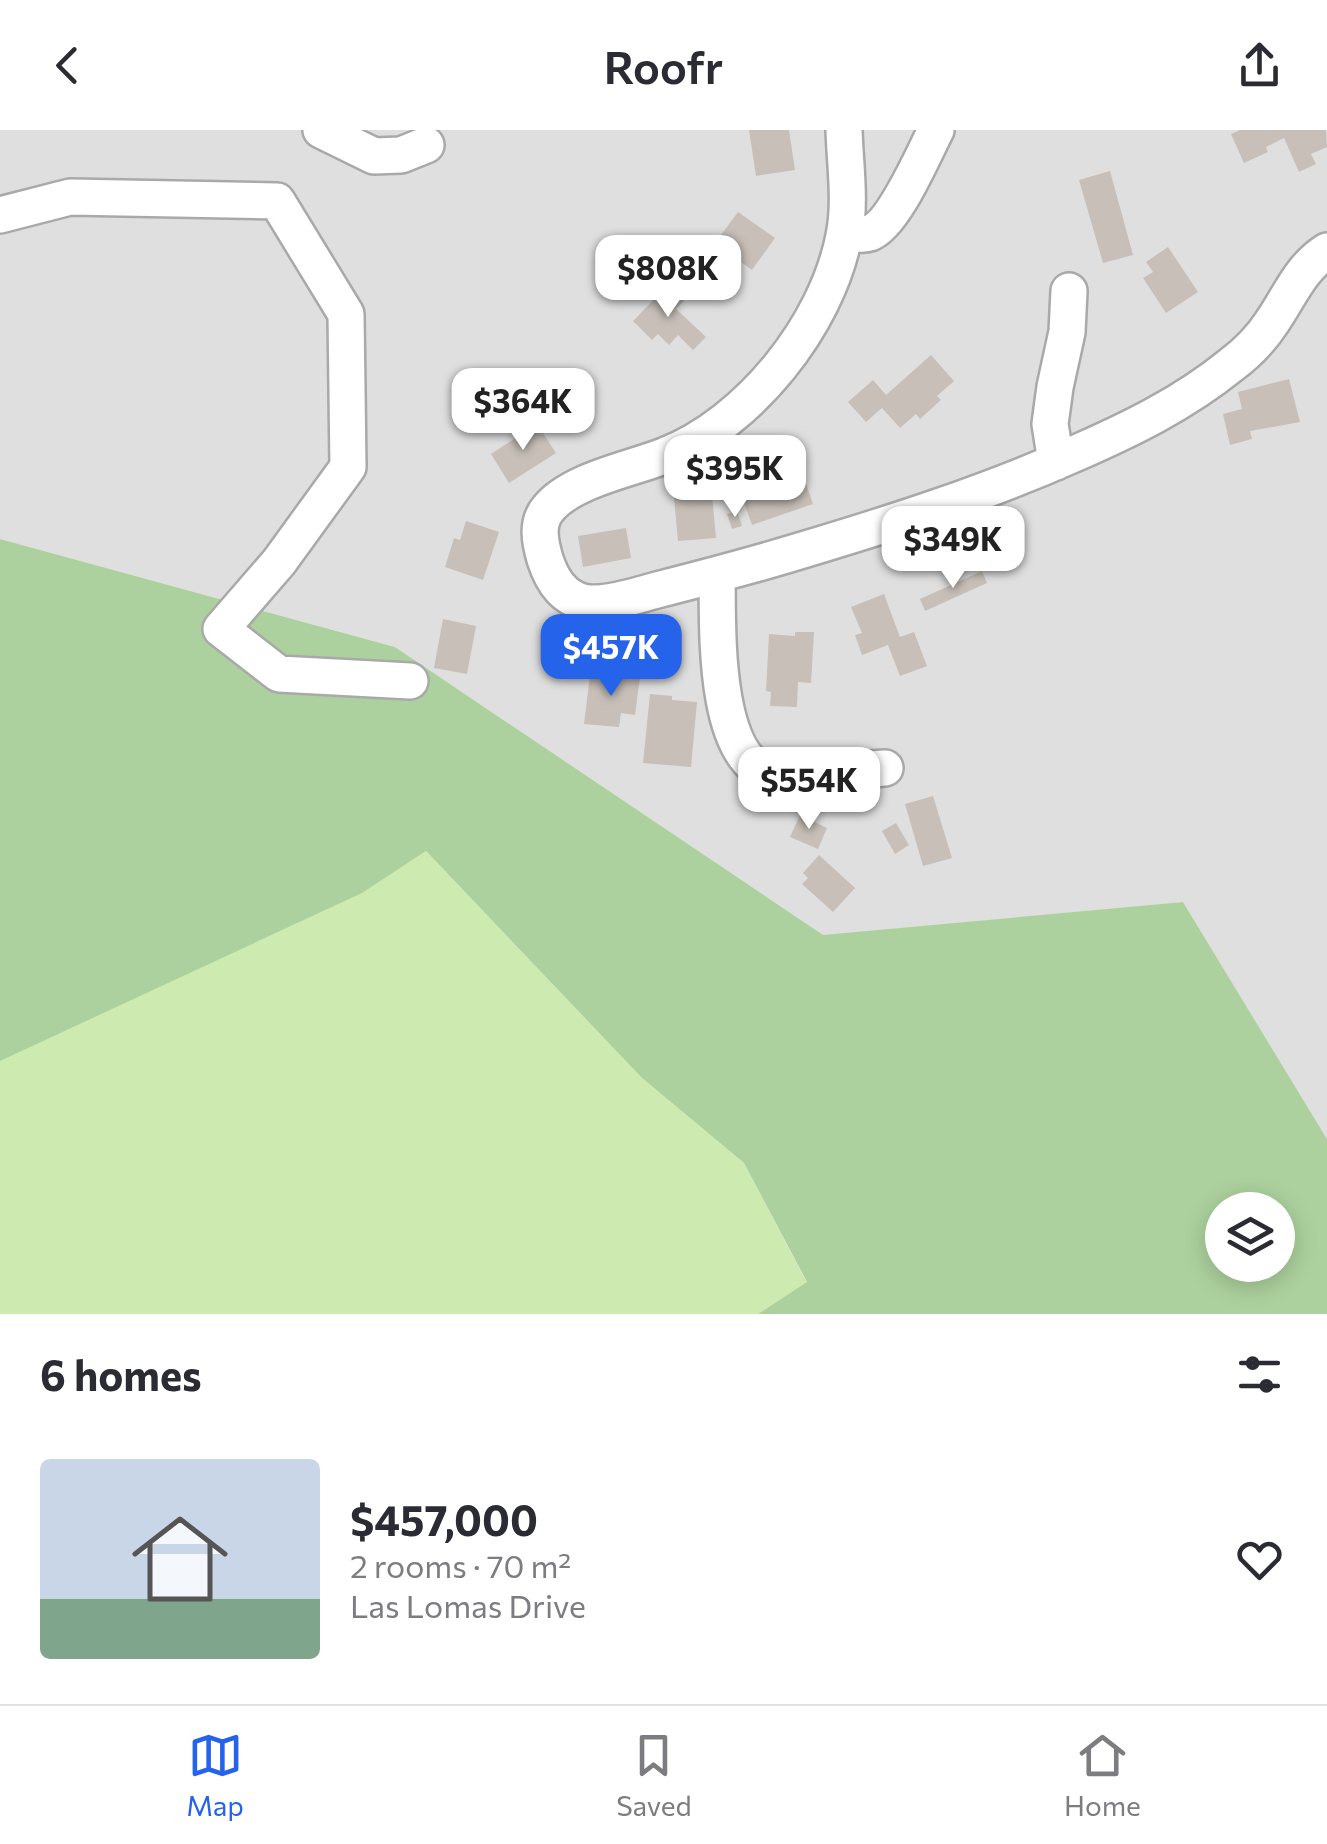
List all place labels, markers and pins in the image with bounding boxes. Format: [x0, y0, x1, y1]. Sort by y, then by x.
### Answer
pin: $808K [598, 235, 738, 320]
pin: $364K [453, 368, 593, 453]
pin: $395K [665, 435, 805, 520]
pin: $349K [883, 506, 1023, 591]
pin: $457K [541, 614, 681, 699]
pin: $554K [739, 747, 879, 832]

